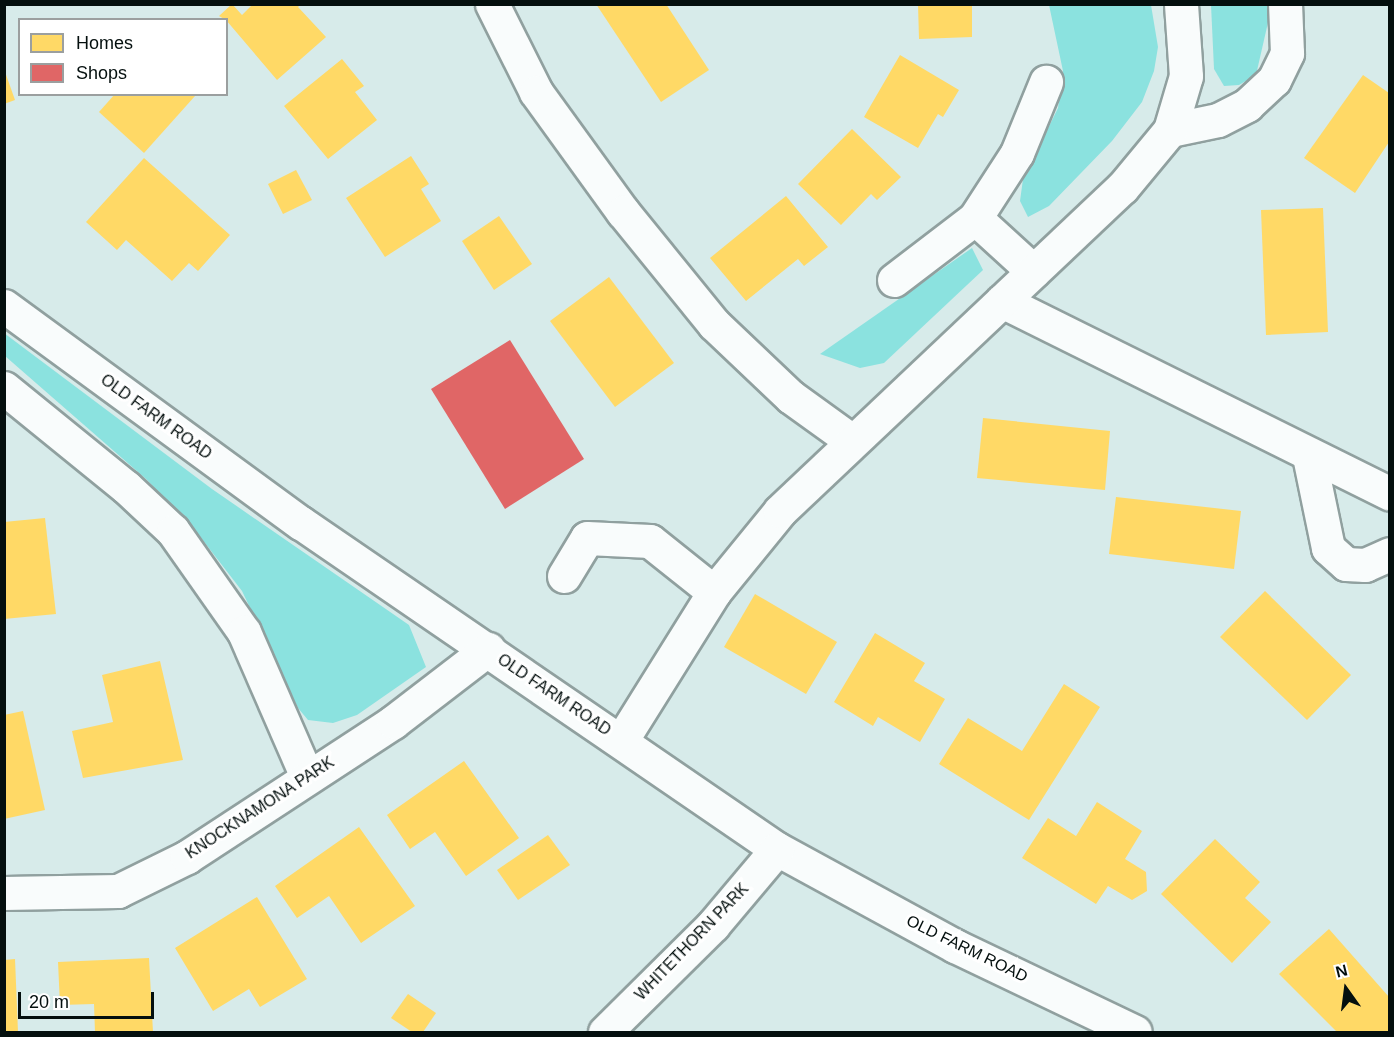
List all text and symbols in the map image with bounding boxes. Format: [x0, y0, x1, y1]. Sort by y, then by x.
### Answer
legend [18, 18, 228, 96]
text: Homes [76, 33, 133, 53]
text: Shops [76, 63, 127, 83]
street label: OLD FARM ROAD [97, 370, 215, 464]
street label: OLD FARM ROAD [494, 650, 614, 740]
street label: KNOCKNAMONA PARK [182, 753, 338, 863]
street label: WHITETHORN PARK [631, 879, 753, 1005]
street label: OLD FARM ROAD [903, 911, 1031, 987]
north arrow [1316, 959, 1376, 1019]
text: N [1334, 961, 1349, 981]
scale bar [21, 980, 158, 1018]
text: 20 m [29, 992, 69, 1012]

